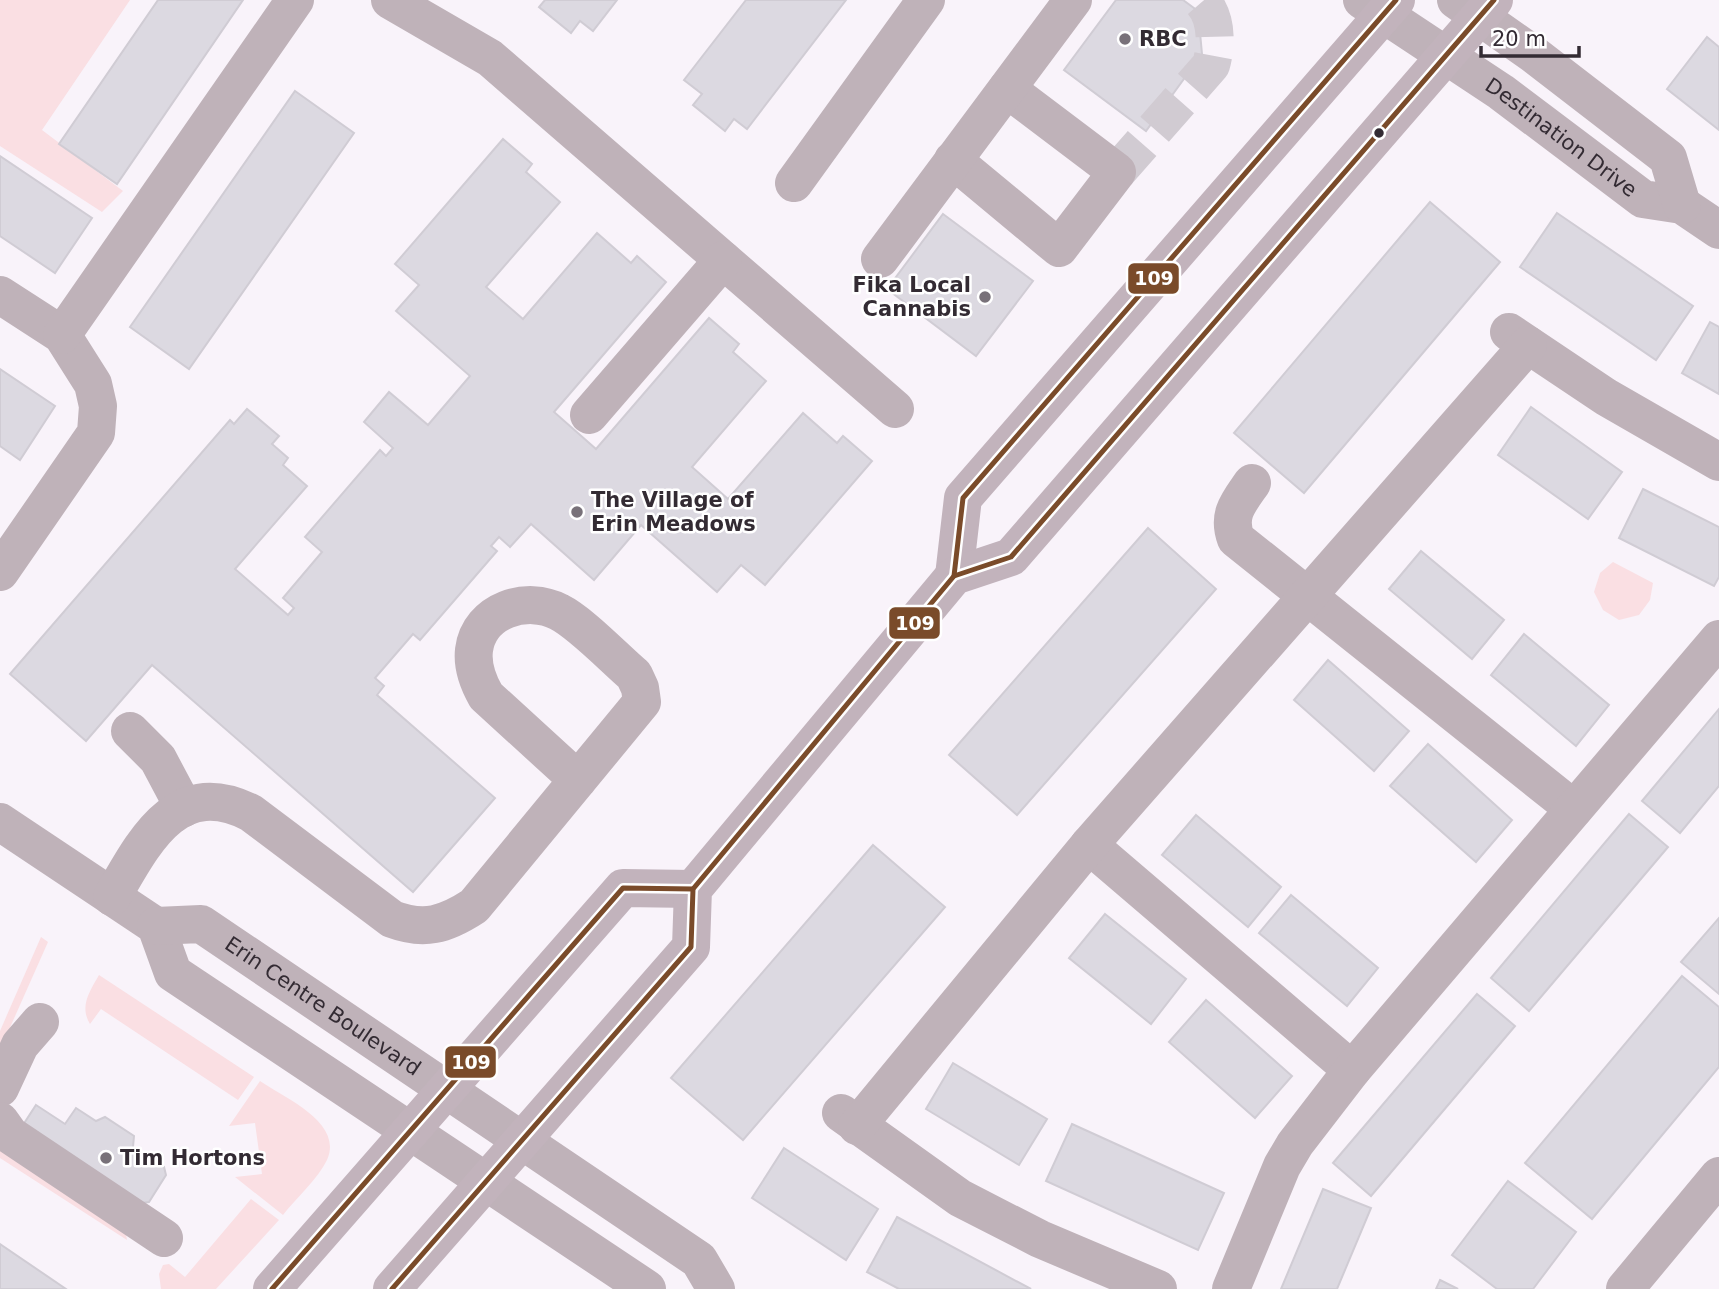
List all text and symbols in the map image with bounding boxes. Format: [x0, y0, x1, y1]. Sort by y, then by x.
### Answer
scale bar [1481, 14, 1579, 58]
place label: RBC [1139, 27, 1187, 51]
text: 20 m [1492, 27, 1546, 51]
marker: RBC [1117, 31, 1133, 47]
street label: Destination Drive [1481, 73, 1642, 202]
unlabelled marker [1372, 126, 1386, 140]
line badge: 109 [1127, 262, 1180, 295]
text: 109 [1134, 267, 1174, 289]
place label: Fika Local Cannabis [852, 273, 971, 321]
marker: Fika Local Cannabis [977, 289, 993, 305]
place label: The Village of Erin Meadows [591, 488, 756, 536]
marker: The Village of Erin Meadows [569, 504, 585, 520]
line badge: 109 [888, 606, 941, 640]
text: 109 [895, 612, 935, 634]
street label: Erin Centre Boulevard [220, 932, 425, 1081]
line badge: 109 [444, 1045, 497, 1079]
text: 109 [451, 1051, 491, 1073]
place label: Tim Hortons [120, 1146, 265, 1170]
marker: Tim Hortons [98, 1150, 114, 1166]

